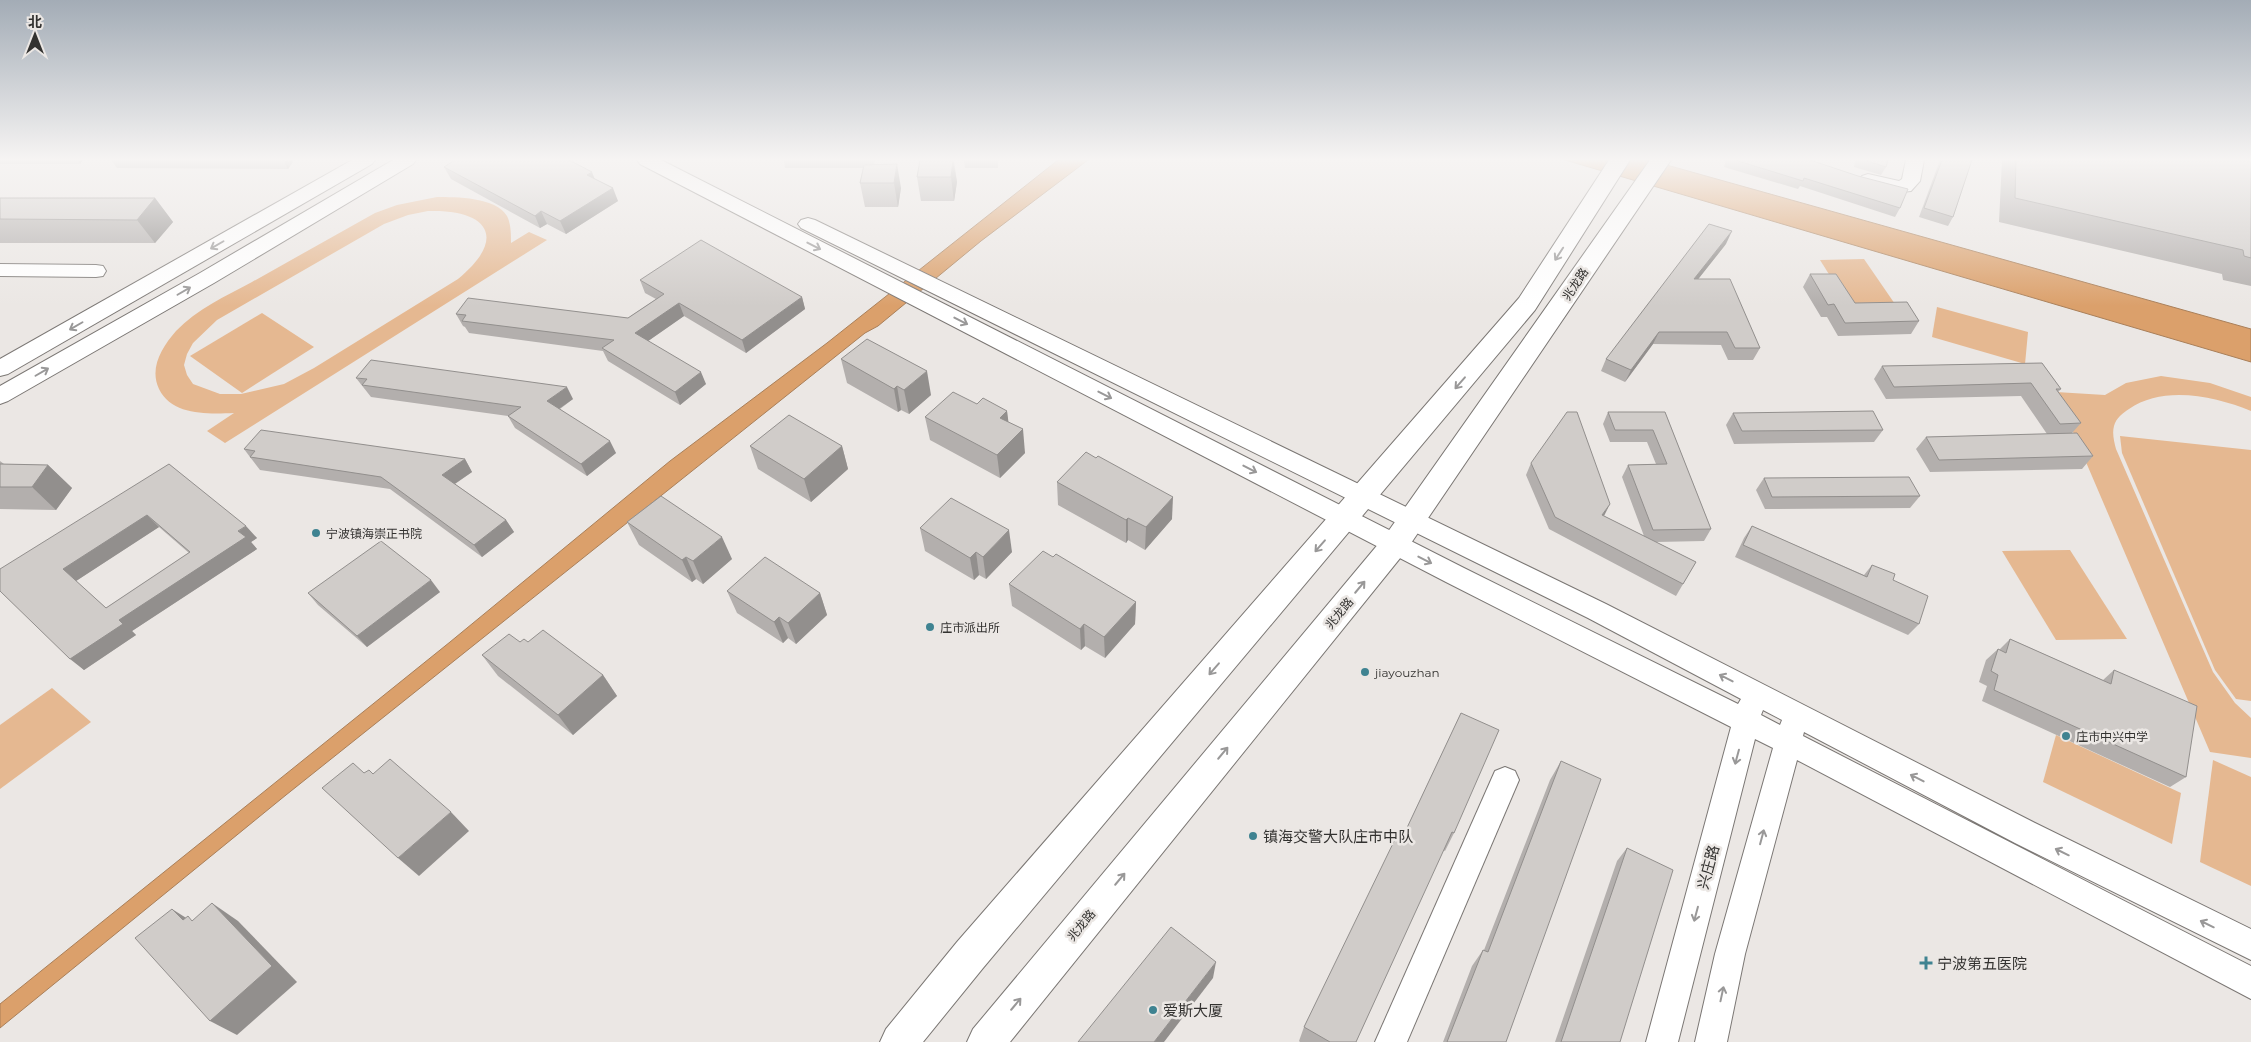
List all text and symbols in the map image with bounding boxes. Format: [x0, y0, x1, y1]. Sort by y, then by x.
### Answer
north arrow [10, 10, 60, 60]
text: 北 [28, 13, 42, 31]
one-way arrow [211, 241, 225, 251]
one-way arrow [806, 242, 821, 251]
one-way arrow [1553, 247, 1564, 261]
street label: 兆龙路 [1559, 265, 1591, 303]
one-way arrow [176, 286, 190, 296]
one-way arrow [953, 316, 968, 326]
one-way arrow [70, 321, 84, 331]
one-way arrow [35, 366, 49, 376]
one-way arrow [1454, 376, 1465, 389]
one-way arrow [1097, 391, 1112, 400]
one-way arrow [1242, 464, 1257, 474]
place label: 宁波镇海崇正书院 [326, 526, 422, 541]
marker: 宁波镇海崇正书院 [310, 527, 322, 539]
one-way arrow [1314, 539, 1325, 552]
one-way arrow [1417, 556, 1432, 565]
one-way arrow [1354, 581, 1365, 594]
street label: 兆龙路 [1322, 594, 1356, 632]
place label: 庄市派出所 [940, 620, 1000, 635]
marker: 庄市派出所 [924, 621, 936, 633]
one-way arrow [1209, 663, 1220, 676]
place label: jiayouzhan [1373, 665, 1440, 680]
marker: jiayouzhan [1359, 666, 1371, 678]
one-way arrow [1719, 673, 1734, 682]
place label: 庄市中兴中学 [2076, 729, 2148, 744]
marker: 庄市中兴中学 [2060, 730, 2072, 742]
one-way arrow [1217, 747, 1229, 760]
one-way arrow [1732, 748, 1742, 764]
one-way arrow [1910, 773, 1925, 782]
place label: 镇海交警大队庄市中队 [1263, 827, 1413, 846]
one-way arrow [1758, 829, 1768, 845]
marker: 镇海交警大队庄市中队 [1247, 830, 1259, 842]
street label: 兴庄路 [1693, 843, 1723, 891]
one-way arrow [2054, 847, 2069, 857]
one-way arrow [1114, 872, 1125, 885]
street label: 兆龙路 [1064, 906, 1098, 944]
one-way arrow [1691, 906, 1700, 922]
one-way arrow [2200, 918, 2215, 928]
place label: 宁波第五医院 [1937, 954, 2027, 973]
marker: 宁波第五医院 [1919, 956, 1933, 970]
one-way arrow [1718, 987, 1727, 1003]
one-way arrow [1011, 998, 1022, 1011]
place label: 爱斯大厦 [1163, 1001, 1223, 1020]
marker: 爱斯大厦 [1147, 1004, 1159, 1016]

